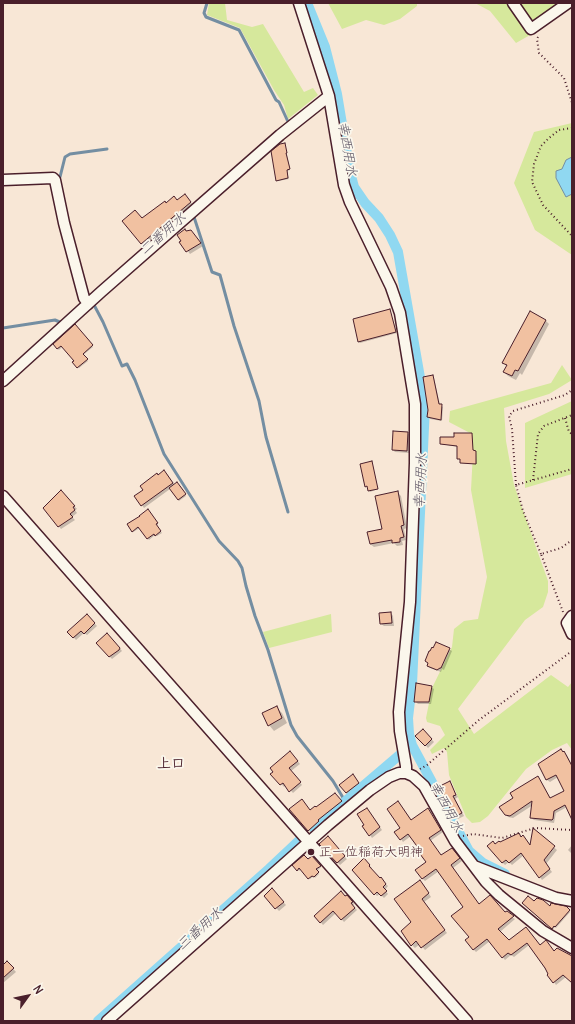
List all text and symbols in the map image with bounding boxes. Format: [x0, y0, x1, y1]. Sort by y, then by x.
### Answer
water label: 幸西用水 [334, 120, 360, 178]
water label: 二番用水 [136, 209, 190, 259]
water label: 幸西用水 [411, 453, 431, 509]
district label: 上口 [157, 756, 185, 772]
water label: 幸西用水 [425, 778, 467, 836]
place label: 正一位稲荷大明神 [319, 844, 423, 860]
marker: 正一位稲荷大明神 [306, 847, 316, 857]
water label: 三番用水 [174, 904, 226, 954]
north arrow [8, 976, 48, 1016]
text: N [30, 982, 46, 996]

